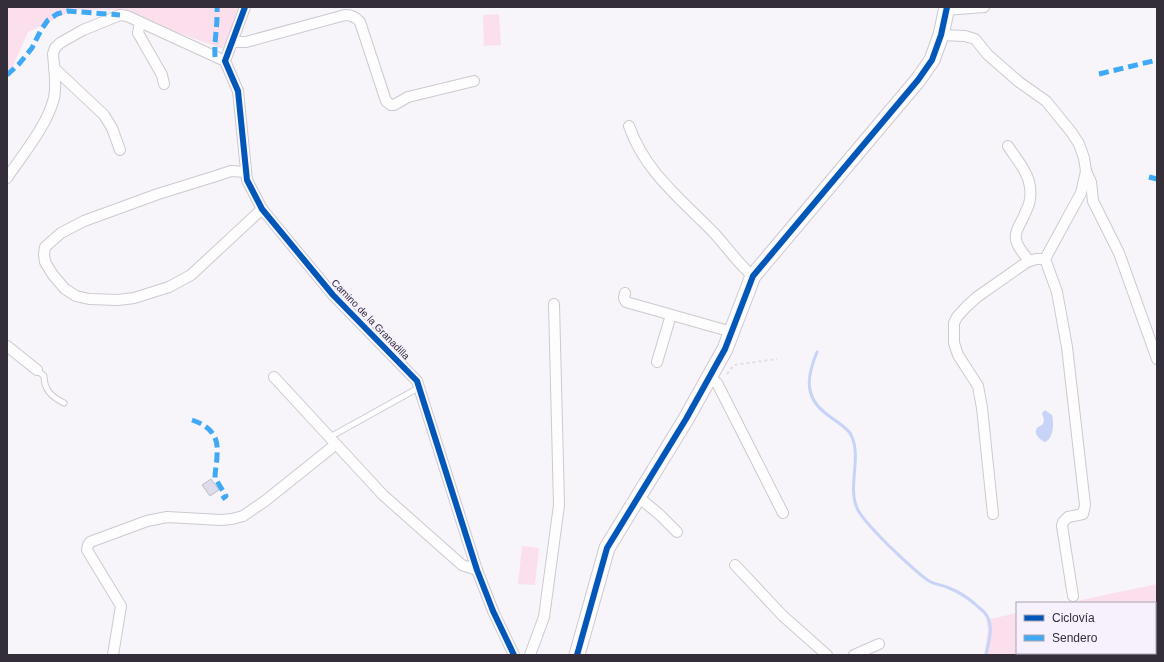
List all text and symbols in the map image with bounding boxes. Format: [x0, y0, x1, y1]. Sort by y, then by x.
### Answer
street label: Camino de la Granadilla [329, 277, 412, 362]
legend [1016, 602, 1156, 654]
text: Ciclovía [1052, 611, 1095, 625]
text: Sendero [1052, 631, 1098, 645]

